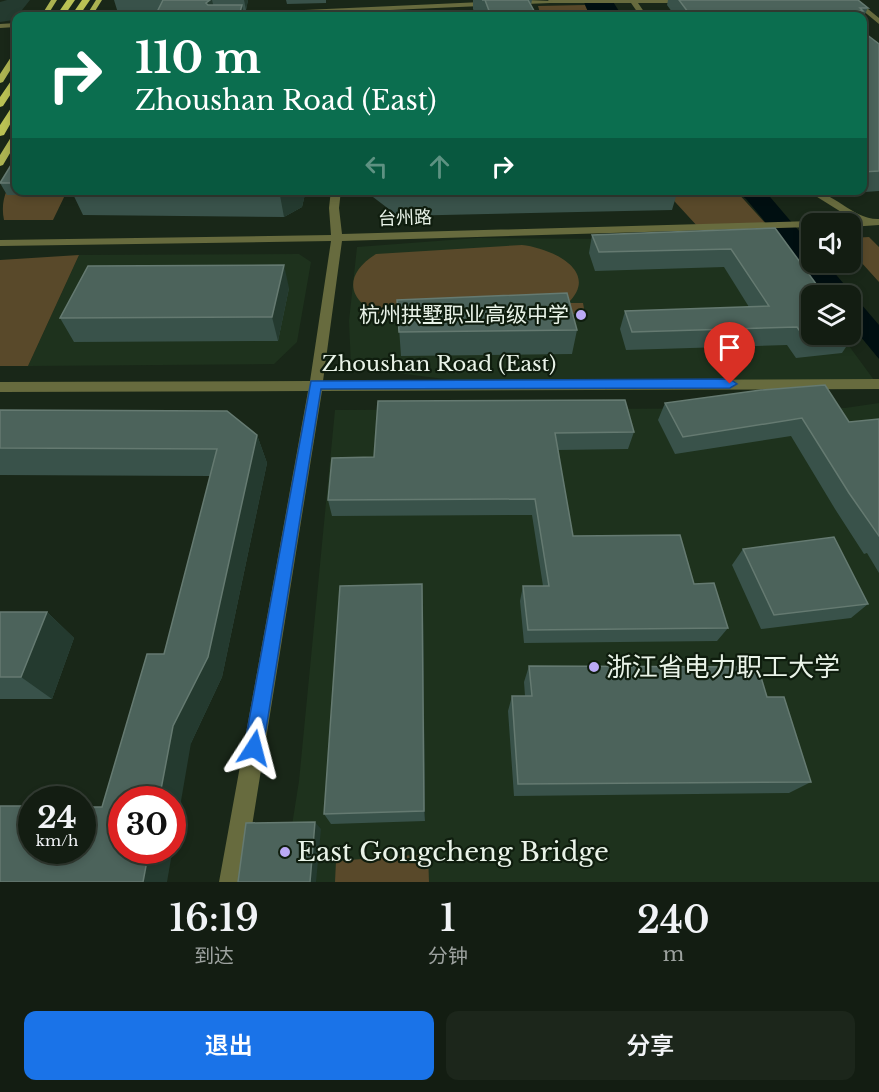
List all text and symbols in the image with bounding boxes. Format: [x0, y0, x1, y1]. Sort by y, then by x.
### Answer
text: 110 m [135, 32, 261, 84]
icon: right [36, 36, 114, 114]
text: Zhoushan Road (East) [135, 84, 437, 117]
icon: left [360, 150, 393, 183]
icon: ahead [423, 150, 456, 183]
icon: right [486, 150, 519, 183]
street label: 台州路 [378, 206, 432, 230]
map controls [801, 213, 861, 345]
button: sound [801, 213, 861, 273]
button: layers [801, 285, 861, 345]
place label: 杭州拱墅职业高级中学 [359, 302, 569, 328]
marker: 杭州拱墅职业高级中学 [574, 308, 588, 322]
pin [704, 322, 755, 384]
icon: arrive [713, 331, 746, 364]
street label: Zhoushan Road (East) [322, 351, 556, 377]
place label: 浙江省电力职工大学 [606, 651, 840, 683]
marker: 浙江省电力职工大学 [587, 660, 601, 674]
position arrow [222, 716, 286, 780]
speed limit sign: 30 [108, 786, 186, 864]
text: 24 [37, 799, 77, 836]
text: km/h [36, 831, 78, 850]
place label: East Gongcheng Bridge [297, 836, 609, 868]
marker: East Gongcheng Bridge [278, 845, 292, 859]
text: 16:19 [169, 896, 259, 941]
text: 1 [440, 896, 456, 941]
text: 240 [637, 898, 710, 943]
text: m [663, 942, 684, 966]
text: 到达 [194, 944, 234, 968]
text: 分钟 [428, 944, 468, 968]
button: 退出 [24, 1011, 434, 1080]
button: 分享 [446, 1011, 855, 1080]

